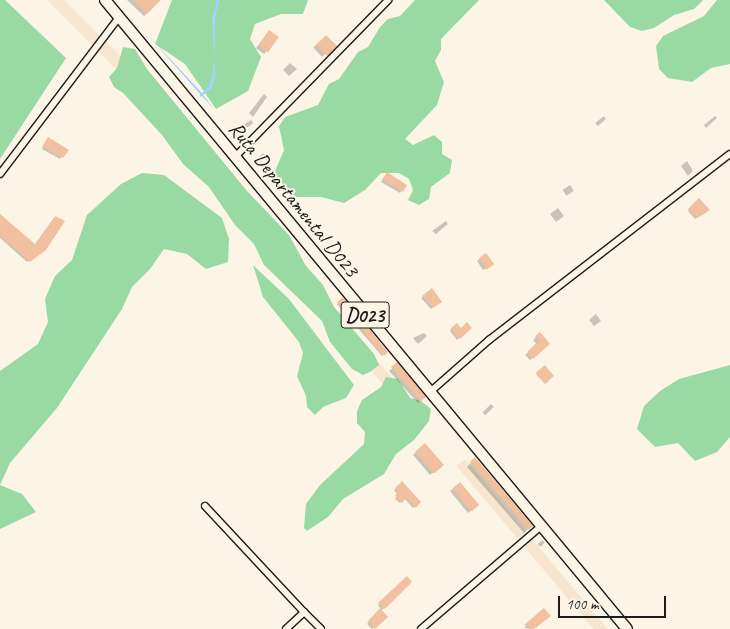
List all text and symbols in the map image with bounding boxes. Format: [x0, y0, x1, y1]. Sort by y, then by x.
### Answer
street label: Ruta Departamental D023 [224, 117, 364, 281]
road number: D023 [340, 298, 390, 332]
scale bar [560, 586, 668, 618]
text: 100 m [566, 595, 598, 614]

